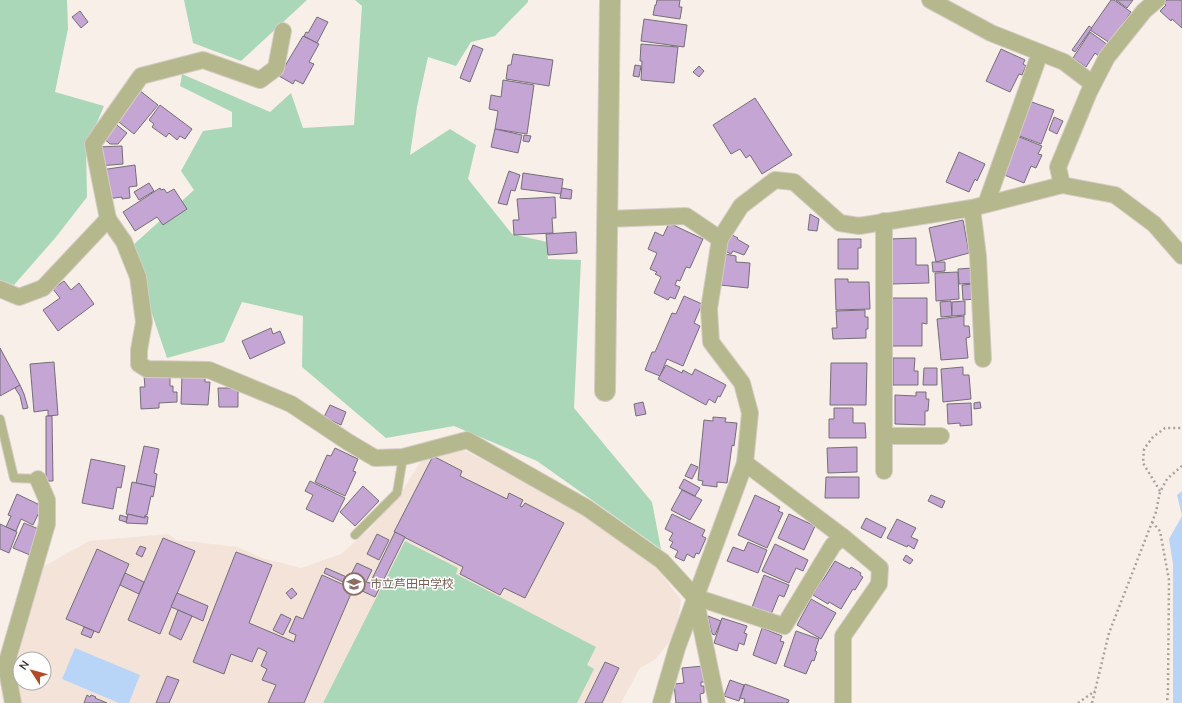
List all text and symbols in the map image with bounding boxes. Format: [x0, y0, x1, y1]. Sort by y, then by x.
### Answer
school or university icon: 市立芦田中学校 [341, 571, 367, 597]
place label: 市立芦田中学校 [370, 576, 454, 591]
north arrow [12, 651, 52, 691]
text: N [16, 658, 32, 673]

